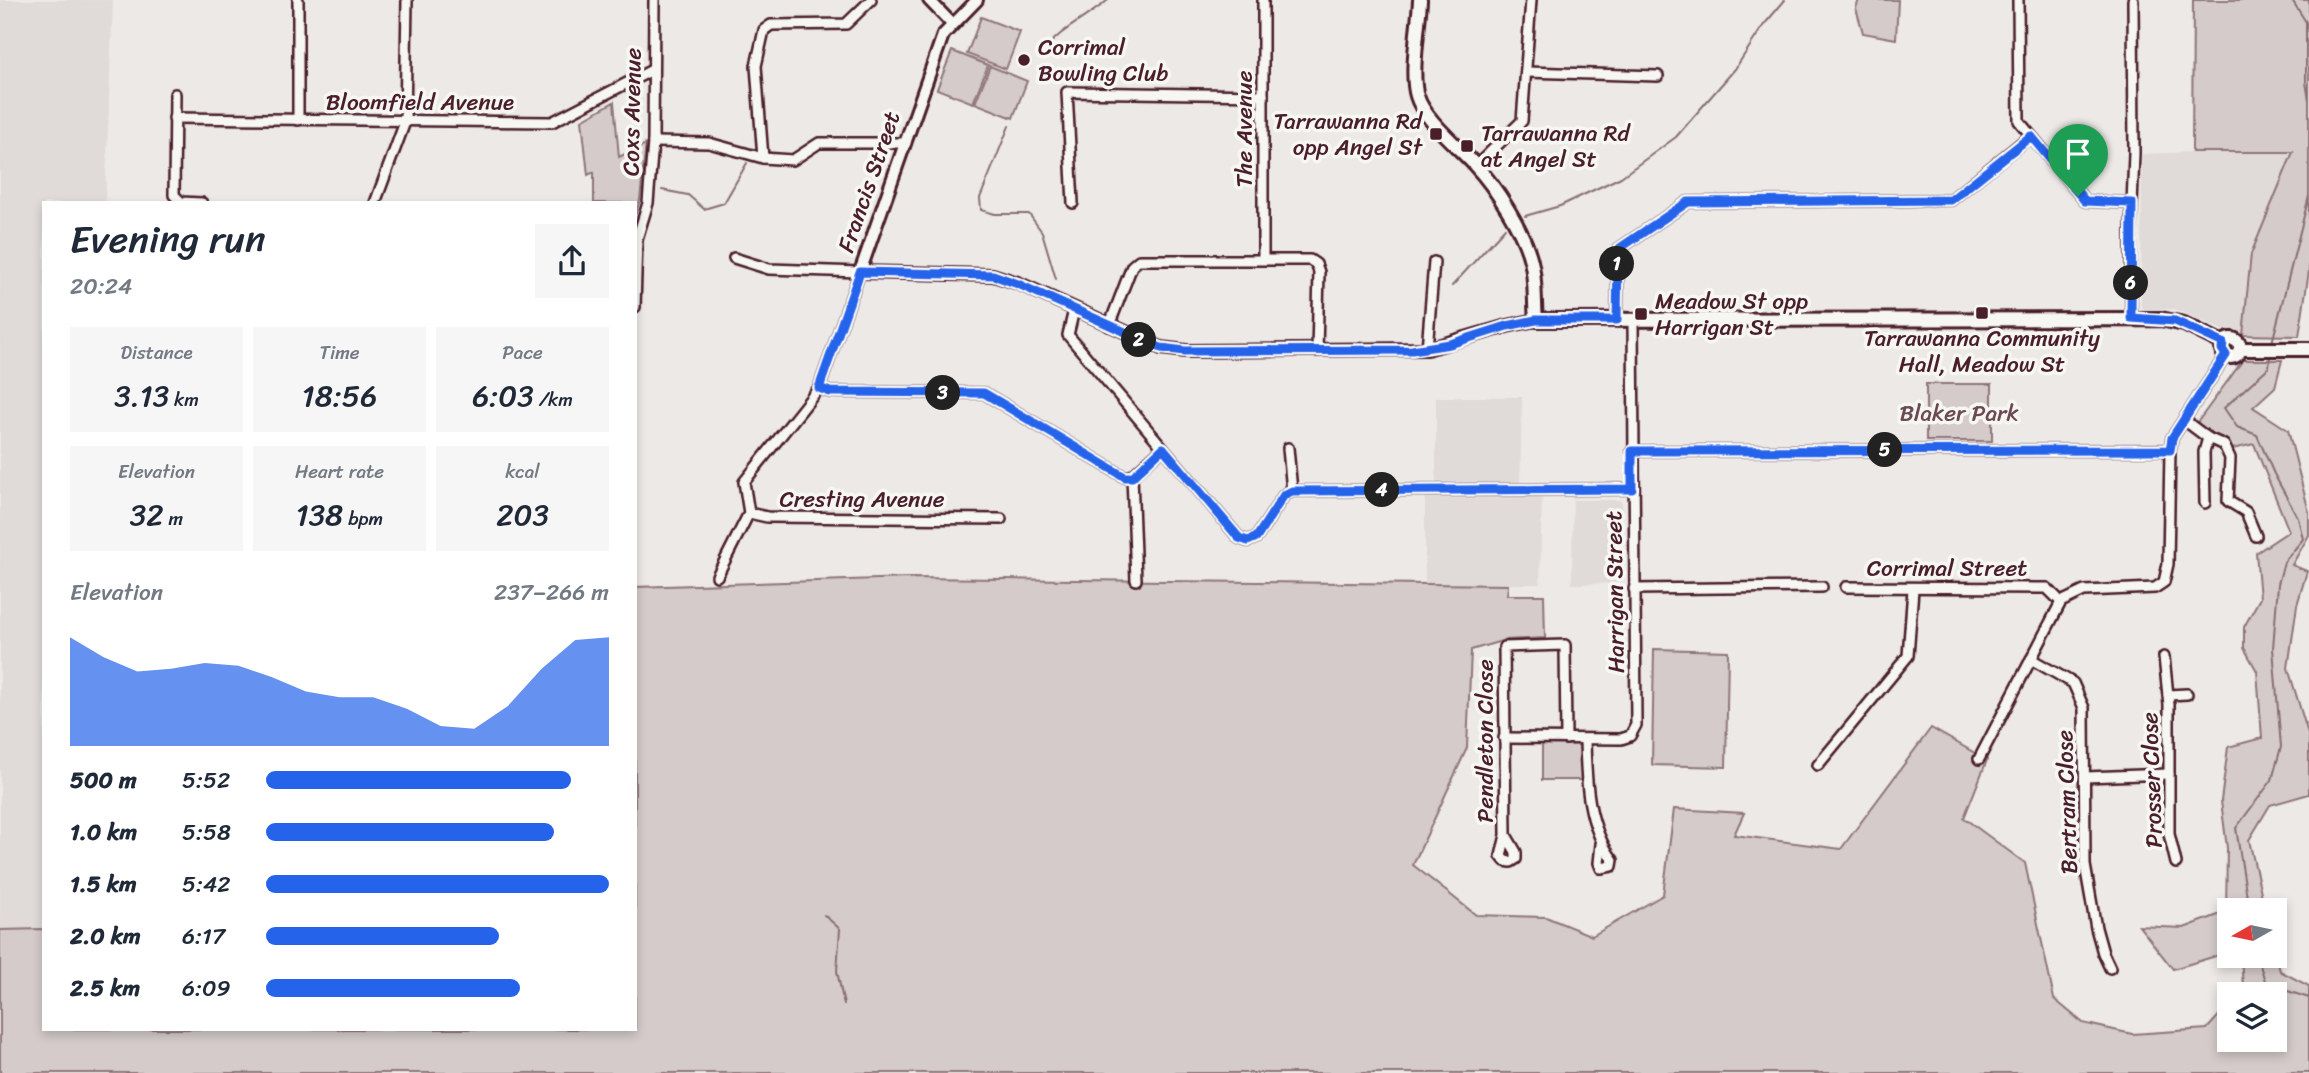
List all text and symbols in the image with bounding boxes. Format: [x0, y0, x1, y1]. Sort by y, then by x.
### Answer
place label: Corrimal Bowling Club [1038, 27, 1169, 94]
street label: Coxs Avenue [610, 47, 654, 177]
marker: Corrimal Bowling Club [1016, 52, 1032, 68]
street label: The Avenue [1224, 70, 1265, 187]
street label: Bloomfield Avenue [326, 82, 514, 123]
place label: Tarrawanna Rd opp Angel St [1273, 101, 1424, 168]
street label: Francis Street [826, 106, 912, 258]
place label: Tarrawanna Rd at Angel St [1481, 113, 1631, 180]
pin [2048, 124, 2108, 196]
marker: Tarrawanna Rd opp Angel St [1428, 126, 1444, 142]
icon: arrive [2059, 135, 2097, 173]
marker: Tarrawanna Rd at Angel St [1459, 138, 1475, 154]
text: Evening run [70, 206, 266, 273]
button: share [535, 224, 609, 298]
pin: 1 [1600, 246, 1634, 282]
text: 1 [1612, 247, 1621, 280]
text: 20:24 [70, 266, 132, 307]
pin: 6 [2114, 266, 2148, 300]
text: 6 [2125, 266, 2136, 299]
place label: Meadow St opp Harrigan St [1655, 281, 1808, 348]
marker: Tarrawanna Community Hall, Meadow St [1974, 305, 1990, 321]
marker: Meadow St opp Harrigan St [1633, 306, 1649, 322]
place label: Tarrawanna Community Hall, Meadow St [1864, 318, 2100, 385]
pin: 2 [1122, 322, 1156, 358]
text: 2 [1133, 323, 1144, 356]
text: Distance [120, 336, 193, 369]
text: Time [319, 336, 360, 369]
text: Pace [502, 336, 543, 369]
text: 3.13 [114, 369, 169, 423]
text: 18:56 [302, 369, 377, 423]
text: 6:03 [472, 369, 534, 423]
pin: 3 [926, 376, 960, 410]
text: 3 [937, 376, 948, 409]
text: km [169, 383, 199, 416]
text: /km [534, 383, 573, 416]
park label: Blaker Park [1899, 393, 2019, 434]
pin: 5 [1868, 433, 1902, 468]
text: 5 [1879, 433, 1890, 466]
text: Elevation [118, 455, 195, 488]
text: Heart rate [295, 455, 384, 488]
text: kcal [505, 455, 540, 488]
pin: 4 [1364, 472, 1400, 508]
text: 4 [1376, 473, 1387, 506]
street label: Cresting Avenue [779, 479, 945, 520]
text: 32 [130, 488, 164, 542]
text: 138 [296, 488, 343, 542]
text: 203 [496, 488, 549, 542]
text: m [164, 502, 183, 535]
text: bpm [343, 502, 383, 535]
street label: Harrigan Street [1593, 511, 1637, 673]
street label: Corrimal Street [1867, 548, 2027, 589]
text: Elevation [70, 572, 163, 613]
text: 237–266 m [494, 572, 609, 613]
street label: Pendleton Close [1465, 659, 1506, 823]
street label: Prosser Close [2129, 711, 2175, 849]
street label: Bertram Close [2044, 729, 2090, 875]
text: 500 m [70, 760, 137, 801]
text: 5:52 [182, 760, 230, 801]
text: 1.0 km [70, 812, 137, 853]
text: 5:58 [182, 812, 231, 853]
text: 1.5 km [70, 864, 137, 905]
text: 5:42 [182, 864, 231, 905]
north arrow [2217, 898, 2287, 968]
map controls [2217, 898, 2287, 1052]
text: 2.0 km [70, 916, 141, 957]
text: 6:17 [182, 916, 225, 957]
text: 2.5 km [70, 968, 140, 1009]
text: 6:09 [182, 968, 231, 1009]
button: layers [2217, 982, 2287, 1052]

